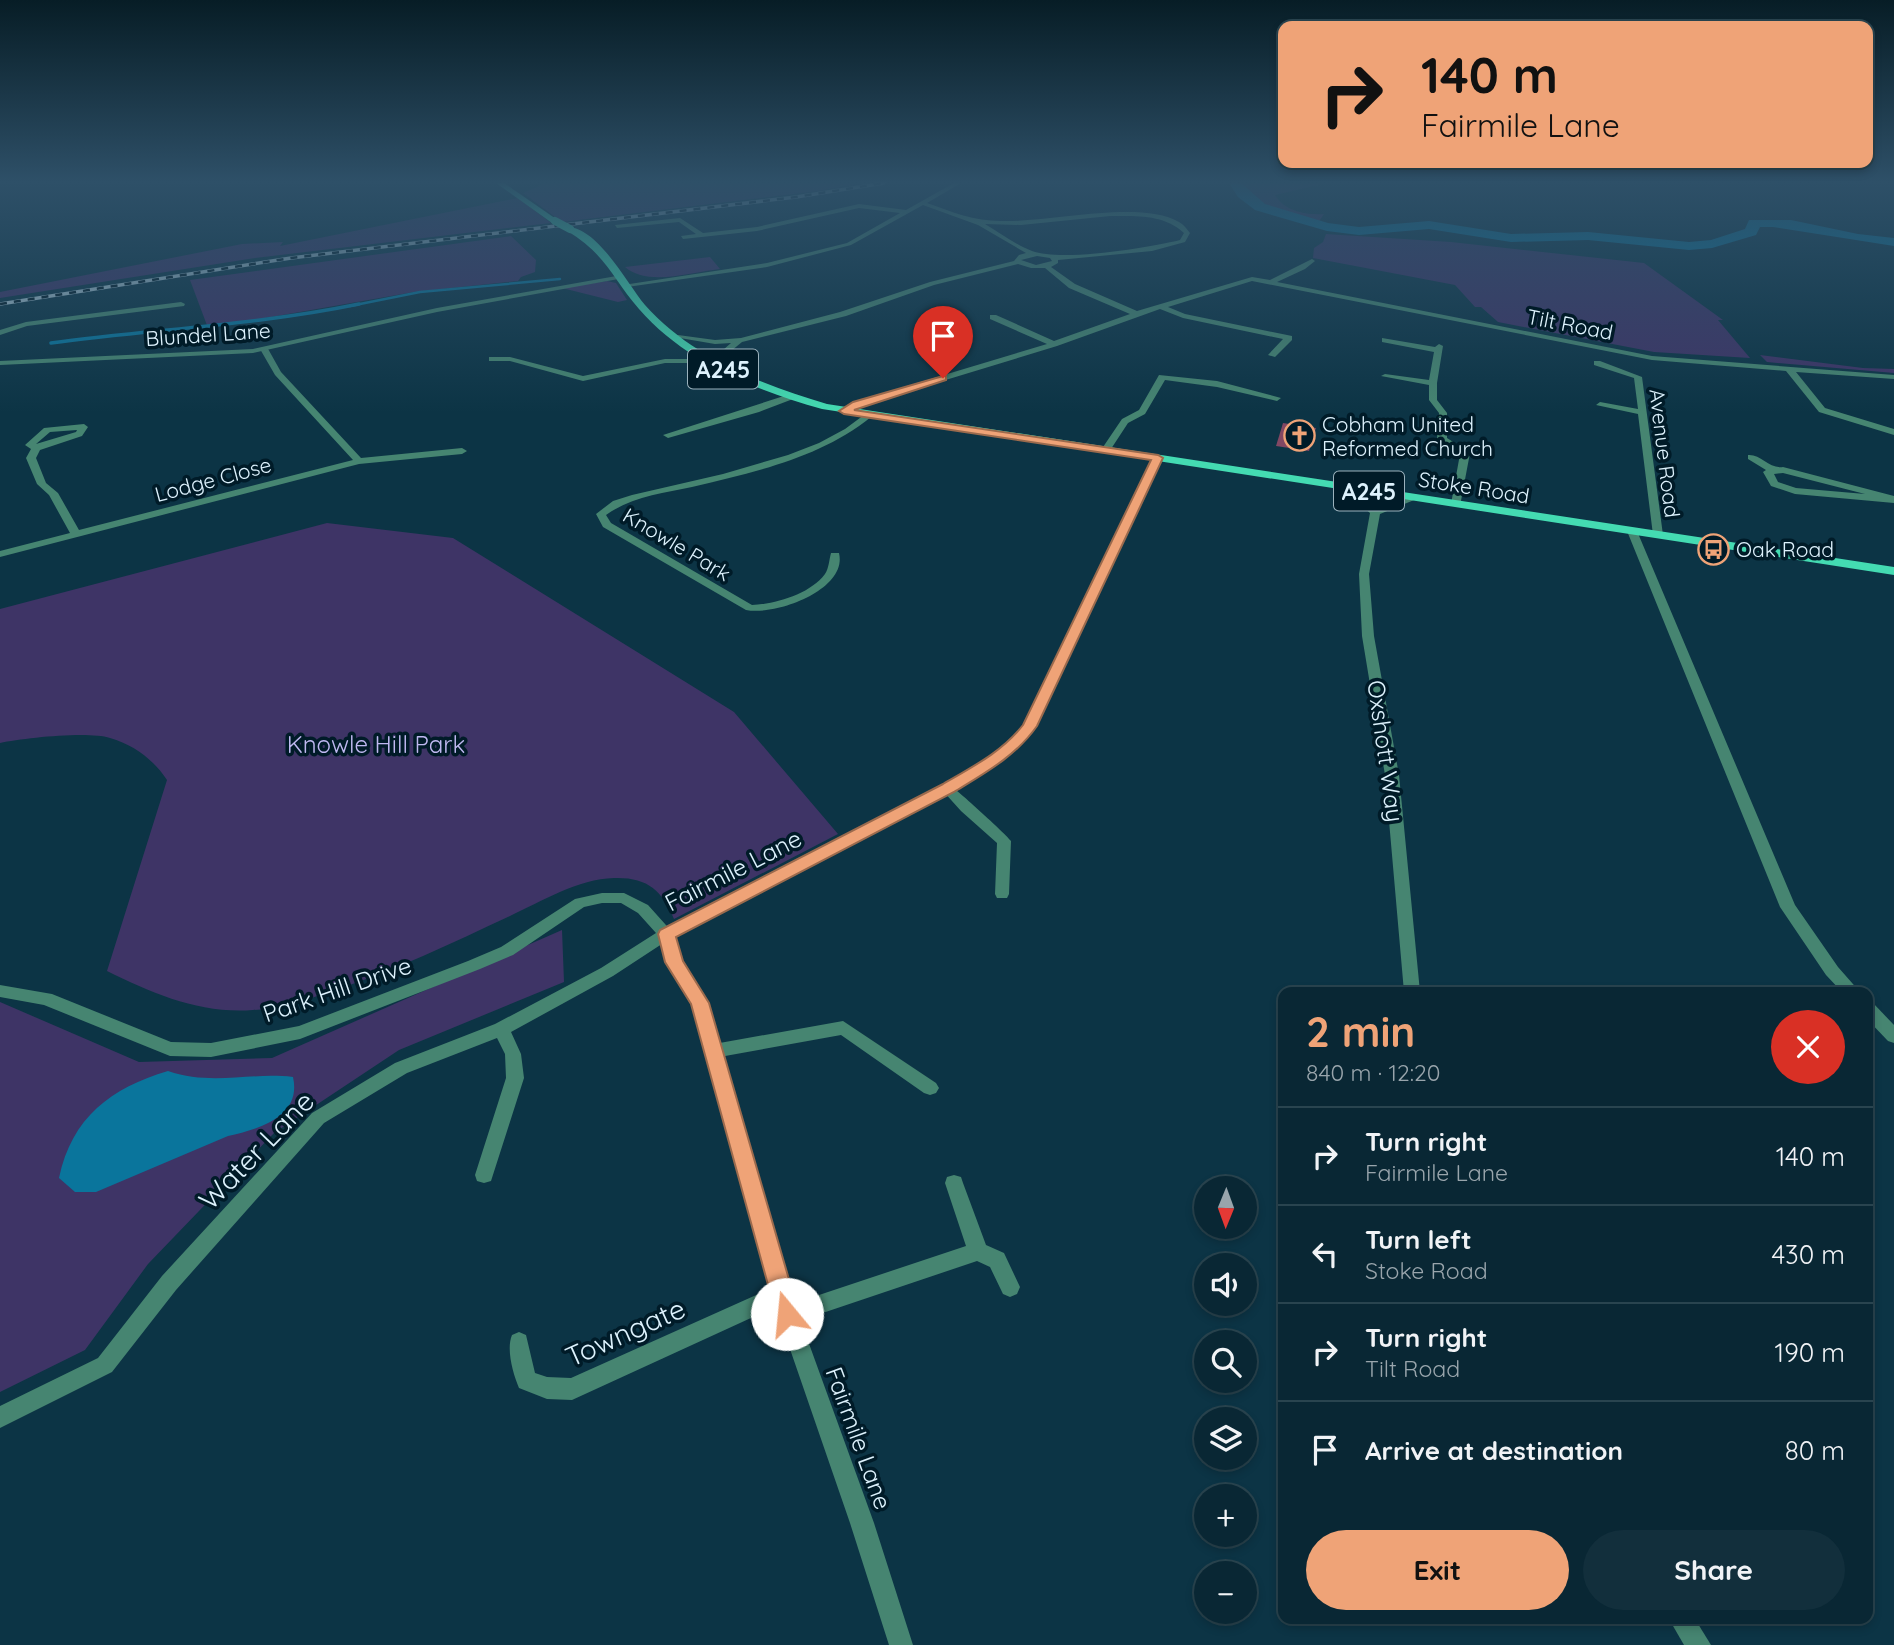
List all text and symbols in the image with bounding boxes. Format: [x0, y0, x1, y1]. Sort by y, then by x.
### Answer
text: 140 m [1421, 44, 1558, 105]
icon: right [1306, 49, 1397, 140]
text: Fairmile Lane [1421, 105, 1620, 145]
street label: Tilt Road [1525, 303, 1615, 345]
pin [913, 306, 973, 378]
street label: Blundel Lane [145, 317, 271, 351]
icon: arrive [924, 317, 962, 355]
road number: A245 [688, 350, 758, 388]
street label: Avenue Road [1644, 387, 1686, 519]
place label: Cobham United Reformed Church [1322, 411, 1493, 461]
church icon: Cobham United Reformed Church [1282, 419, 1316, 453]
street label: Lodge Close [152, 451, 274, 507]
street label: Stoke Road [1417, 465, 1531, 509]
road number: A245 [1334, 471, 1404, 510]
street label: Knowle Park [618, 502, 736, 586]
bus stop icon: Oak Road [1696, 532, 1730, 566]
place label: Oak Road [1736, 536, 1834, 562]
street label: Oxshott Way [1361, 678, 1411, 824]
park label: Knowle Hill Park [287, 729, 465, 759]
street label: Fairmile Lane [660, 823, 806, 917]
street label: Park Hill Drive [259, 950, 415, 1028]
text: 2 min [1306, 1005, 1415, 1058]
button: close [1771, 1010, 1845, 1084]
text: 840 m · 12:20 [1306, 1058, 1441, 1087]
street label: Water Lane [191, 1083, 321, 1217]
text: Turn right [1365, 1125, 1487, 1158]
icon: right [1306, 1137, 1344, 1175]
text: 140 m [1776, 1140, 1845, 1173]
text: Fairmile Lane [1365, 1158, 1508, 1187]
north arrow [1194, 1176, 1256, 1239]
map controls [1194, 1176, 1257, 1624]
text: Turn left [1365, 1223, 1472, 1256]
icon: left [1306, 1235, 1344, 1273]
text: 430 m [1771, 1238, 1845, 1271]
button: sound [1194, 1253, 1257, 1316]
text: Stoke Road [1365, 1256, 1488, 1285]
position arrow [750, 1277, 824, 1351]
street label: Towngate [560, 1290, 690, 1374]
text: Turn right [1365, 1321, 1487, 1354]
button: search [1194, 1330, 1257, 1393]
icon: right [1306, 1333, 1344, 1371]
text: 190 m [1775, 1336, 1845, 1369]
text: Tilt Road [1365, 1354, 1460, 1383]
street label: Fairmile Lane [819, 1363, 899, 1513]
button: layers [1194, 1407, 1257, 1470]
icon: arrive [1306, 1431, 1344, 1469]
text: Arrive at destination [1365, 1434, 1623, 1467]
text: 80 m [1785, 1434, 1845, 1467]
button: + [1194, 1484, 1257, 1547]
button: Exit [1306, 1530, 1569, 1610]
button: Share [1583, 1530, 1845, 1610]
button: − [1194, 1561, 1257, 1624]

